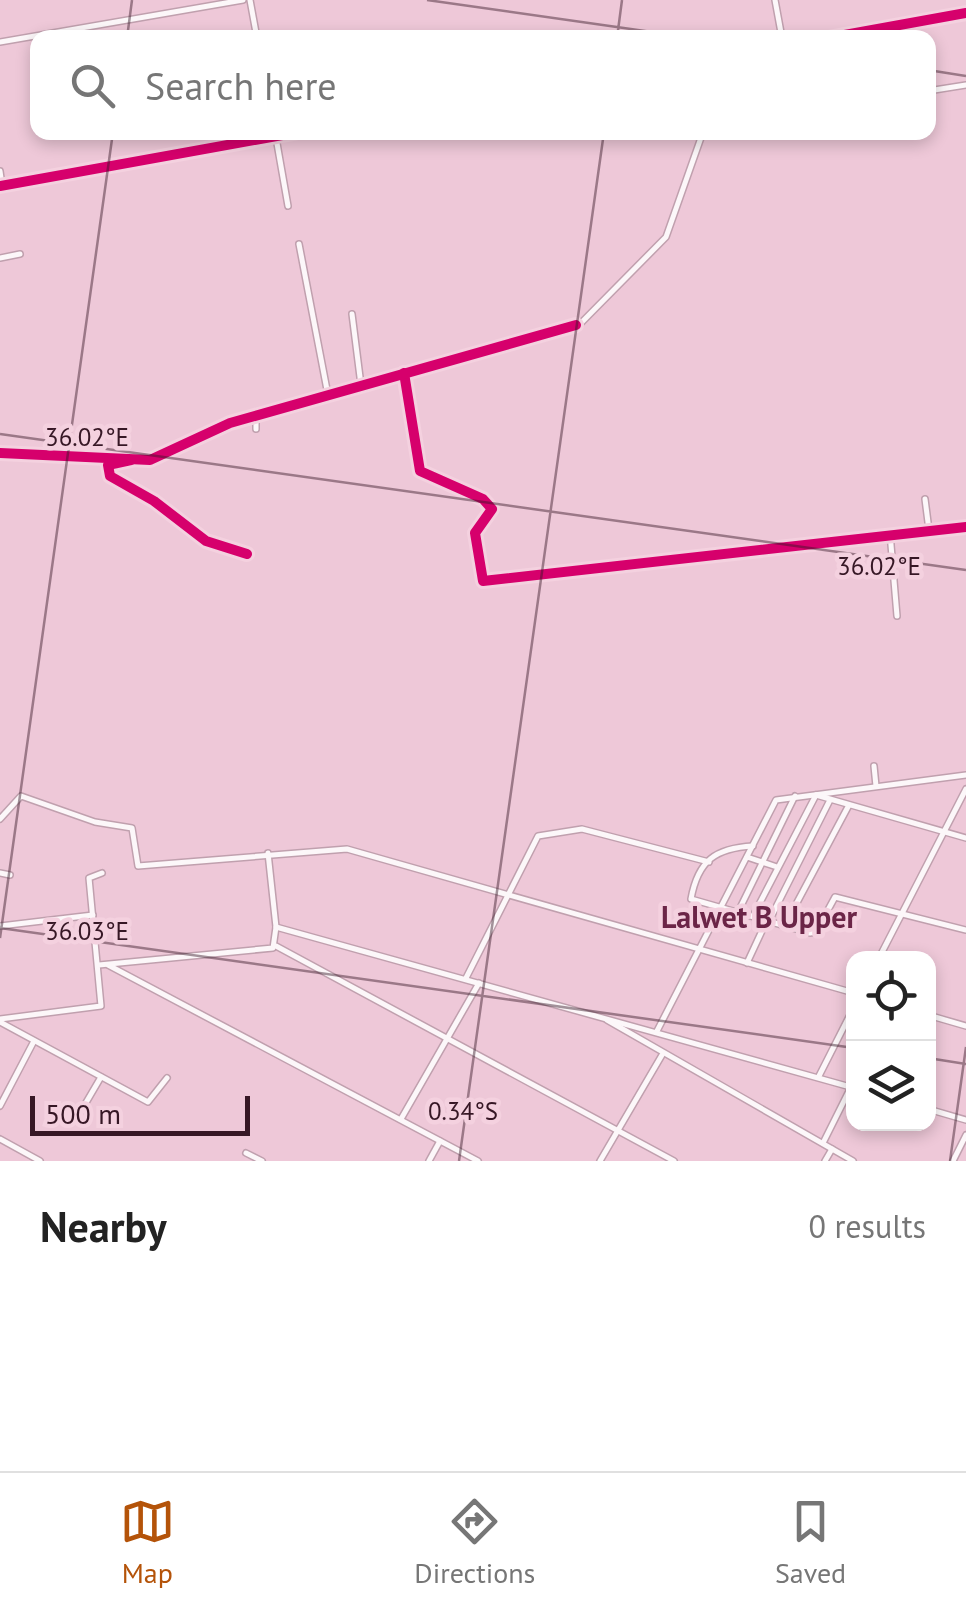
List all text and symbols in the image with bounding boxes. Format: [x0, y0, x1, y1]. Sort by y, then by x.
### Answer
search box [30, 30, 936, 140]
icon: search [65, 58, 120, 113]
text: Search here [145, 61, 337, 110]
text: 36.02°E [45, 421, 129, 453]
text: 36.02°E [837, 550, 921, 582]
district label: Lalwet B Upper [661, 897, 858, 936]
text: 36.03°E [45, 915, 129, 947]
map controls [846, 951, 936, 1131]
button: locate [846, 951, 936, 1041]
button: layers [846, 1041, 936, 1131]
scale bar [30, 1091, 250, 1136]
text: 500 m [45, 1095, 121, 1132]
text: 0.34°S [428, 1095, 498, 1127]
text: Nearby [40, 1199, 167, 1254]
text: 0 results [808, 1205, 926, 1247]
tab: Map [120, 1494, 175, 1591]
tab: Directions [414, 1494, 535, 1591]
tab: Saved [775, 1494, 846, 1591]

